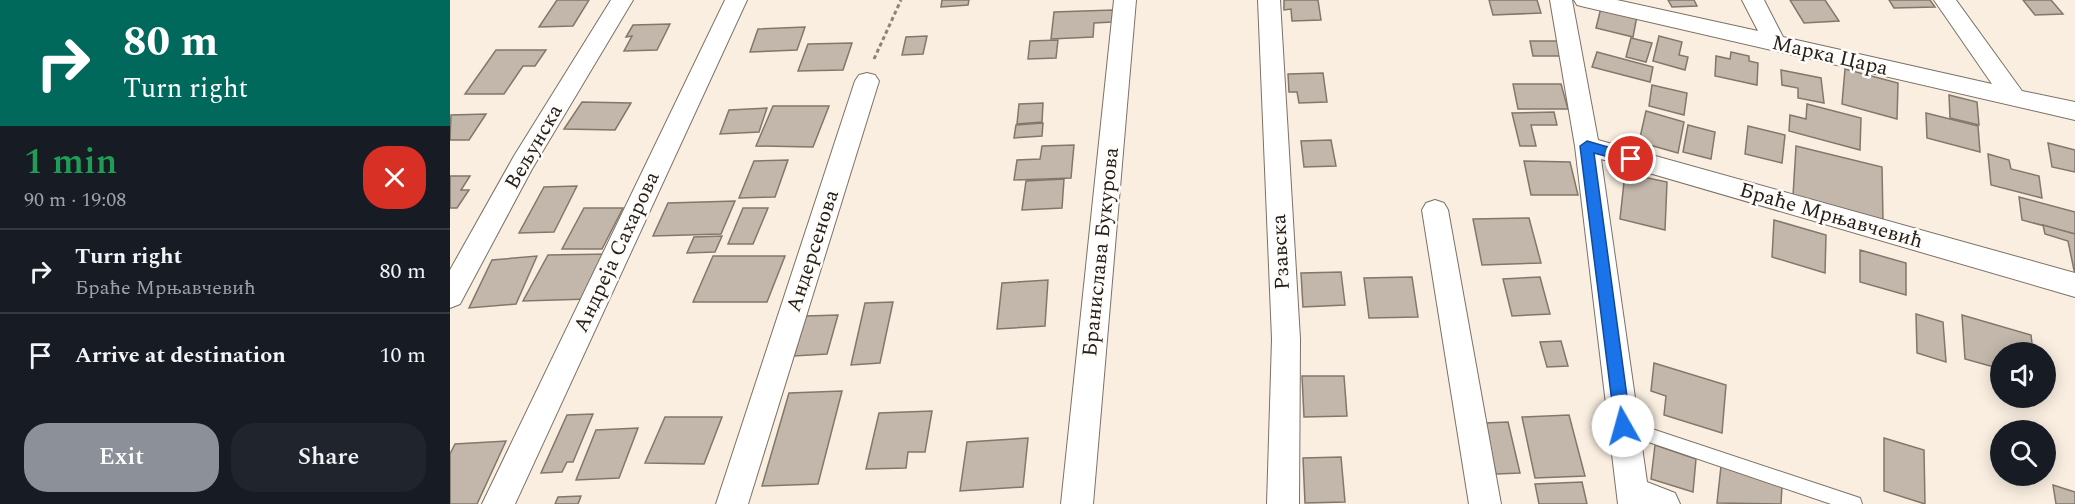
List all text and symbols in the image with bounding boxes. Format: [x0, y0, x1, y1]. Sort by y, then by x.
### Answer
text: 80 m [123, 11, 218, 74]
icon: right [24, 24, 102, 102]
street label: Марка Цара [1769, 27, 1892, 85]
text: Turn right [123, 68, 248, 110]
street label: Вељунска [497, 98, 572, 196]
pin [1605, 133, 1656, 184]
text: 1 min [24, 135, 117, 190]
icon: arrive [1614, 142, 1647, 175]
street label: Бранислава Букурова [1074, 145, 1128, 358]
button: close [363, 146, 426, 209]
street label: Андреја Сахарова [566, 165, 669, 338]
street label: Браће Мрњавчевић [1735, 174, 1927, 258]
text: 90 m · 19:08 [24, 185, 126, 215]
street label: Андерсенова [778, 185, 848, 316]
street label: Рзавска [1263, 213, 1299, 291]
text: Turn right [75, 240, 182, 273]
icon: right [24, 255, 57, 288]
text: 80 m [380, 255, 426, 288]
text: Браће Мрњавчевић [75, 273, 256, 303]
icon: arrive [24, 339, 57, 372]
text: Arrive at destination [75, 339, 286, 372]
text: 10 m [380, 339, 426, 372]
map controls [1990, 342, 2056, 486]
button: sound [1990, 342, 2056, 408]
position arrow [1591, 394, 1655, 458]
button: search [1990, 420, 2056, 486]
button: Exit [24, 423, 219, 492]
button: Share [231, 423, 426, 492]

